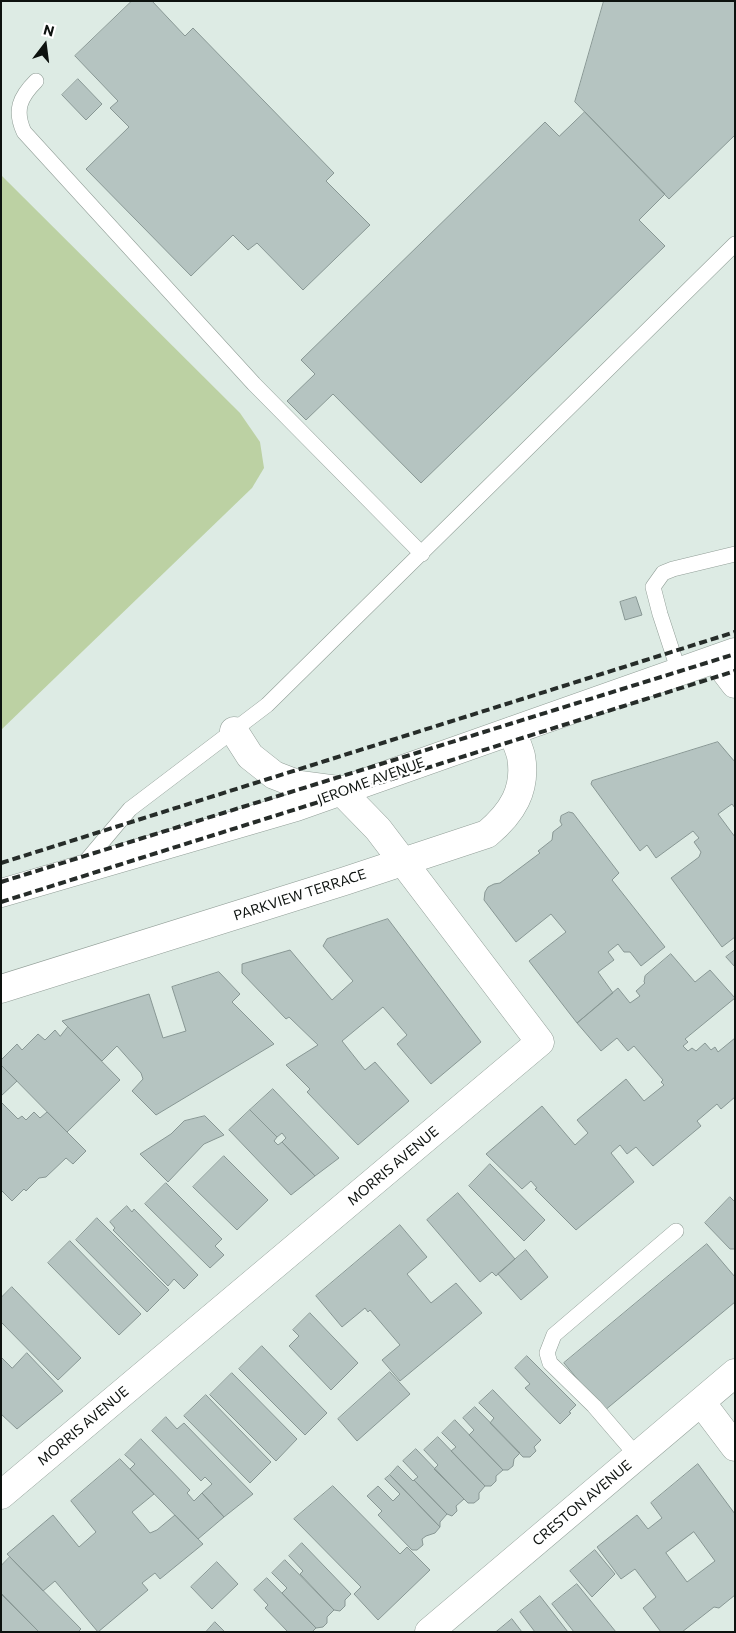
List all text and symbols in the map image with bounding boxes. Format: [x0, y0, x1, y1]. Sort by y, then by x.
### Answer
north arrow [20, 20, 70, 70]
text: N [42, 20, 56, 40]
street label: JEROME AVENUE [315, 754, 427, 808]
street label: PARKVIEW TERRACE [232, 866, 368, 924]
street label: MORRIS AVENUE [344, 1123, 442, 1209]
street label: MORRIS AVENUE [34, 1383, 132, 1469]
street label: CRESTON AVENUE [529, 1457, 635, 1549]

